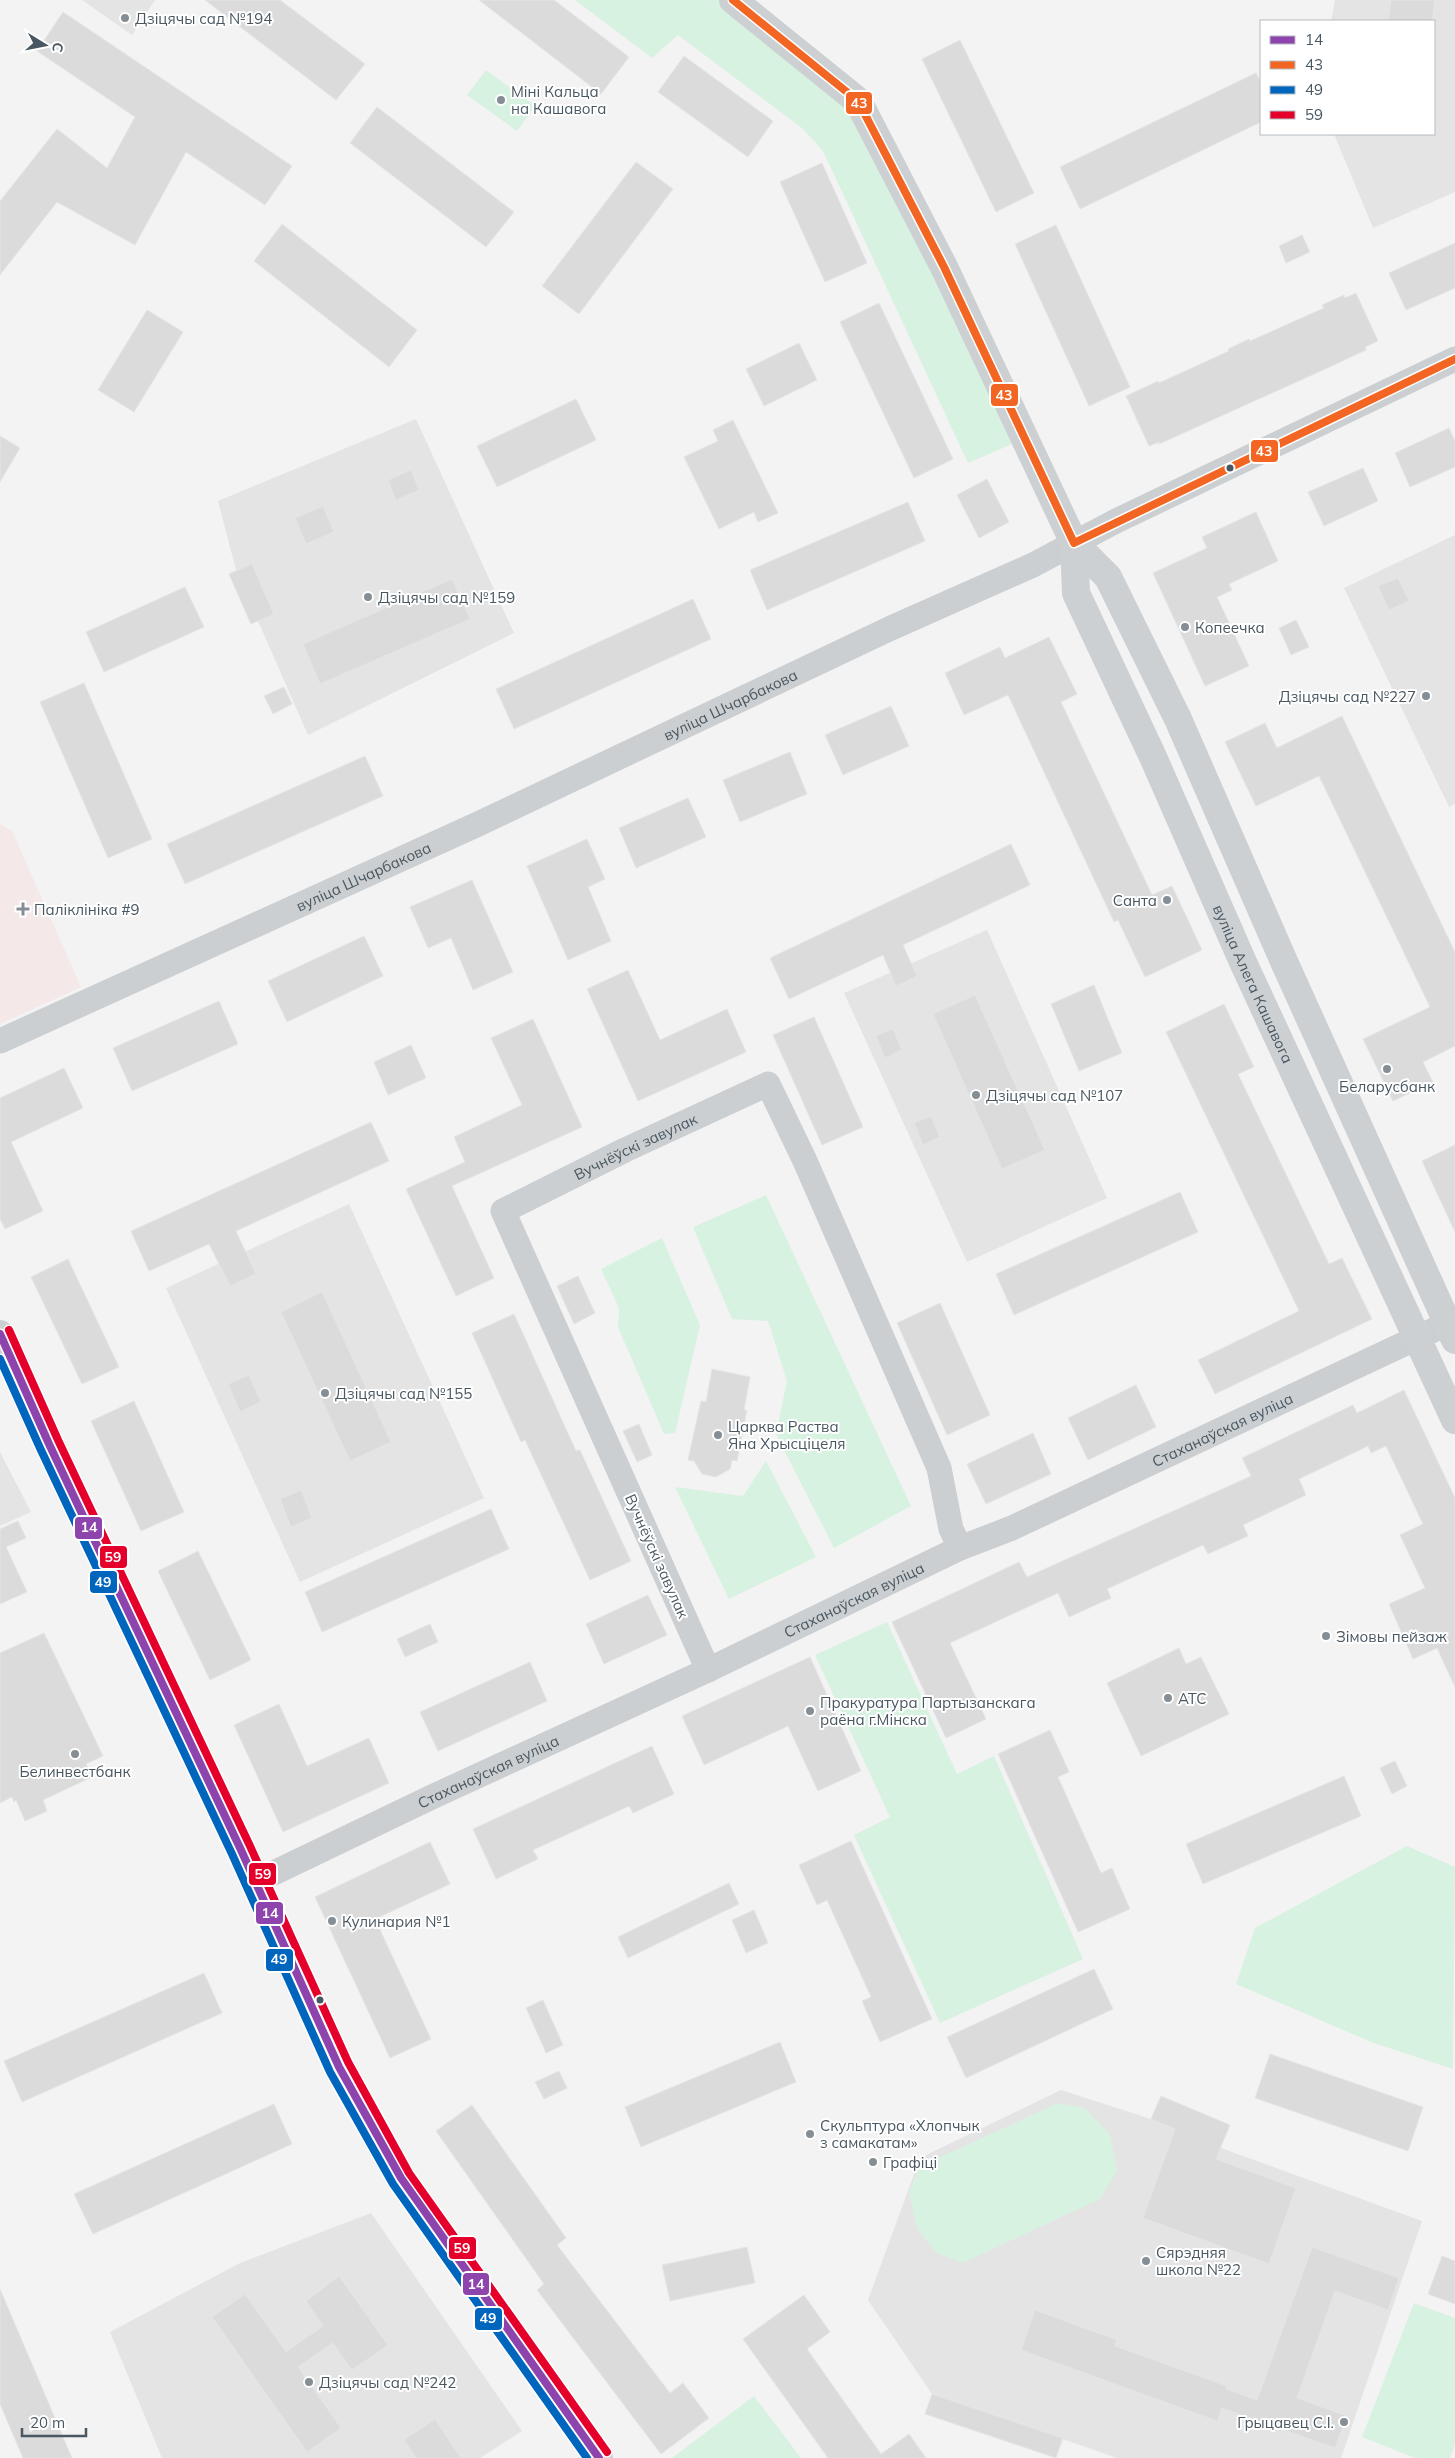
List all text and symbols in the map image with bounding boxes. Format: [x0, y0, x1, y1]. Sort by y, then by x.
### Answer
place label: Дзіцячы сад №194 [135, 9, 272, 28]
marker: Дзіцячы сад №194 [119, 12, 131, 24]
north arrow [20, 20, 70, 70]
legend [1260, 20, 1435, 135]
text: 14 [1305, 30, 1323, 49]
text: С [48, 41, 67, 54]
text: 43 [1305, 55, 1323, 74]
text: 49 [1305, 80, 1323, 99]
place label: Міні Кальца на Кашавога [511, 82, 606, 118]
line badge: 43 [845, 91, 873, 115]
marker: Міні Кальца на Кашавога [495, 94, 507, 106]
text: 43 [851, 94, 867, 112]
text: 59 [1305, 105, 1323, 124]
line badge: 43 [990, 383, 1019, 407]
text: 43 [996, 386, 1012, 404]
line badge: 43 [1250, 439, 1279, 463]
text: 43 [1256, 442, 1272, 460]
unlabelled marker [1225, 463, 1235, 473]
place label: Дзіцячы сад №159 [378, 588, 515, 607]
marker: Дзіцячы сад №159 [362, 591, 374, 603]
place label: Копеечка [1195, 618, 1265, 637]
marker: Копеечка [1179, 621, 1191, 633]
street label: вуліца Шчарбакова [660, 665, 800, 744]
place label: Дзіцячы сад №227 [1279, 687, 1416, 706]
marker: Дзіцячы сад №227 [1420, 690, 1432, 702]
street label: вуліца Шчарбакова [293, 837, 434, 915]
place label: Санта [1113, 891, 1157, 910]
marker: Санта [1161, 894, 1173, 906]
place label: Паліклініка #9 [34, 900, 140, 919]
marker: Паліклініка #9 [16, 902, 30, 916]
street label: вуліца Алега Кашавога [1209, 902, 1298, 1066]
marker: Беларусбанк [1381, 1063, 1393, 1075]
place label: Беларусбанк [1339, 1077, 1436, 1096]
place label: Дзіцячы сад №107 [986, 1086, 1123, 1105]
marker: Дзіцячы сад №107 [970, 1089, 982, 1101]
street label: Вучнёўскі завулак [570, 1108, 701, 1184]
place label: Дзіцячы сад №155 [335, 1384, 472, 1403]
marker: Дзіцячы сад №155 [319, 1387, 331, 1399]
street label: Стаханаўская вуліца [1149, 1388, 1296, 1471]
place label: Царква Раства Яна Хрысціцеля [728, 1417, 845, 1453]
marker: Царква Раства Яна Хрысціцеля [712, 1429, 724, 1441]
street label: Вучнёўскі завулак [621, 1491, 693, 1622]
line badge: 14 [74, 1516, 103, 1540]
text: 14 [81, 1518, 98, 1536]
line badge: 59 [99, 1545, 128, 1569]
text: 59 [105, 1548, 121, 1566]
street label: Стаханаўская вуліца [780, 1557, 927, 1641]
line badge: 49 [89, 1570, 118, 1594]
text: 49 [95, 1573, 111, 1591]
place label: Зімовы пейзаж [1336, 1627, 1448, 1646]
marker: Зімовы пейзаж [1320, 1630, 1332, 1642]
place label: АТС [1178, 1689, 1206, 1708]
marker: АТС [1162, 1692, 1174, 1704]
place label: Пракуратура Партызанскага раёна г.Мінска [820, 1693, 1036, 1729]
marker: Пракуратура Партызанскага раёна г.Мінска [804, 1705, 816, 1717]
street label: Стаханаўская вуліца [414, 1730, 562, 1812]
marker: Белинвестбанк [69, 1748, 81, 1760]
place label: Белинвестбанк [19, 1762, 132, 1781]
line badge: 59 [248, 1862, 277, 1886]
text: 59 [255, 1865, 271, 1883]
line badge: 14 [255, 1901, 284, 1925]
text: 14 [262, 1904, 279, 1922]
place label: Кулинария №1 [342, 1912, 451, 1931]
marker: Кулинария №1 [326, 1915, 338, 1927]
line badge: 49 [265, 1948, 294, 1972]
text: 49 [271, 1950, 287, 1968]
unlabelled marker [315, 1995, 325, 2005]
place label: Скульптура «Хлопчык з самакатам» [820, 2116, 980, 2152]
marker: Скульптура «Хлопчык з самакатам» [804, 2128, 816, 2140]
place label: Графіці [883, 2153, 937, 2172]
marker: Графіці [867, 2156, 879, 2168]
line badge: 59 [448, 2236, 477, 2260]
text: 59 [454, 2239, 470, 2257]
place label: Сярэдняя школа №22 [1156, 2243, 1241, 2279]
marker: Сярэдняя школа №22 [1140, 2255, 1152, 2267]
line badge: 14 [462, 2272, 490, 2296]
text: 14 [468, 2275, 485, 2293]
line badge: 49 [474, 2307, 503, 2331]
text: 49 [480, 2309, 496, 2327]
place label: Дзіцячы сад №242 [319, 2373, 456, 2392]
marker: Дзіцячы сад №242 [303, 2376, 315, 2388]
scale bar [22, 2406, 86, 2438]
text: 20 m [30, 2413, 65, 2432]
place label: Грыцавец С.І. [1237, 2413, 1334, 2432]
marker: Грыцавец С.І. [1338, 2416, 1350, 2428]

